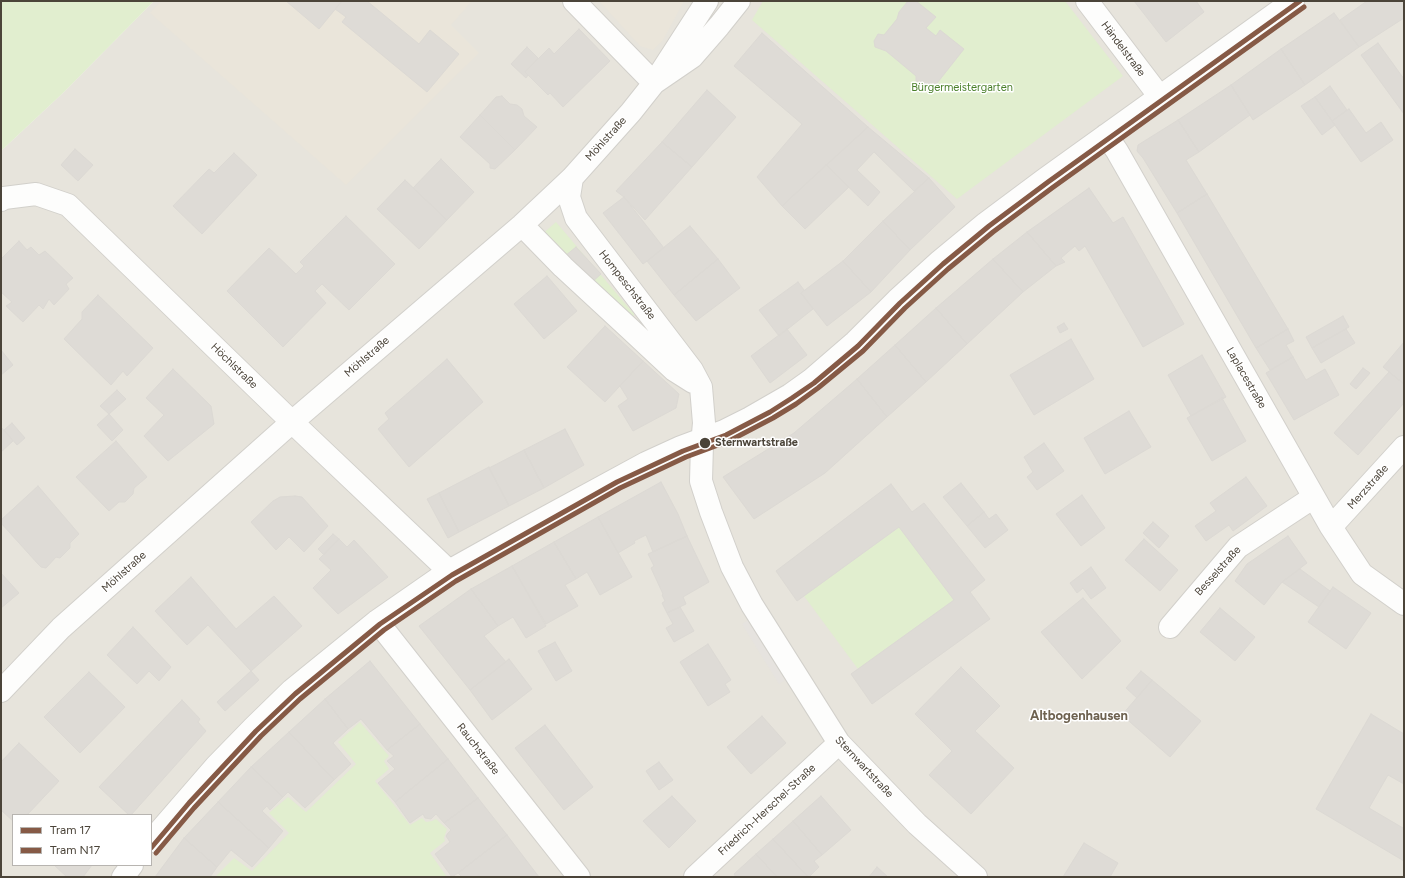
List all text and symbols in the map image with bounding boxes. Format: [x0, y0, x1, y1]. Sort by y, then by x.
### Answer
street label: Händelstraße [1098, 19, 1148, 79]
park label: Bürgermeistergarten [911, 81, 1013, 95]
street label: Möhlstraße [583, 114, 629, 164]
street label: Hompeschstraße [596, 248, 658, 322]
street label: Möhlstraße [342, 334, 392, 380]
street label: Höchlstraße [208, 340, 260, 392]
street label: Laplacestraße [1223, 345, 1269, 411]
marker: Sternwartstraße [698, 436, 712, 450]
place label: Sternwartstraße [715, 436, 798, 450]
street label: Merzstraße [1345, 462, 1391, 512]
street label: Besselstraße [1192, 543, 1244, 599]
street label: Möhlstraße [99, 549, 149, 595]
district label: Altbogenhausen [1030, 708, 1128, 724]
street label: Rauchstraße [454, 721, 502, 777]
street label: Sternwartstraße [832, 733, 896, 801]
street label: Friedrich-Herschel-Straße [716, 761, 818, 859]
legend [12, 814, 152, 866]
text: Tram 17 [50, 823, 91, 837]
text: Tram N17 [50, 843, 100, 857]

